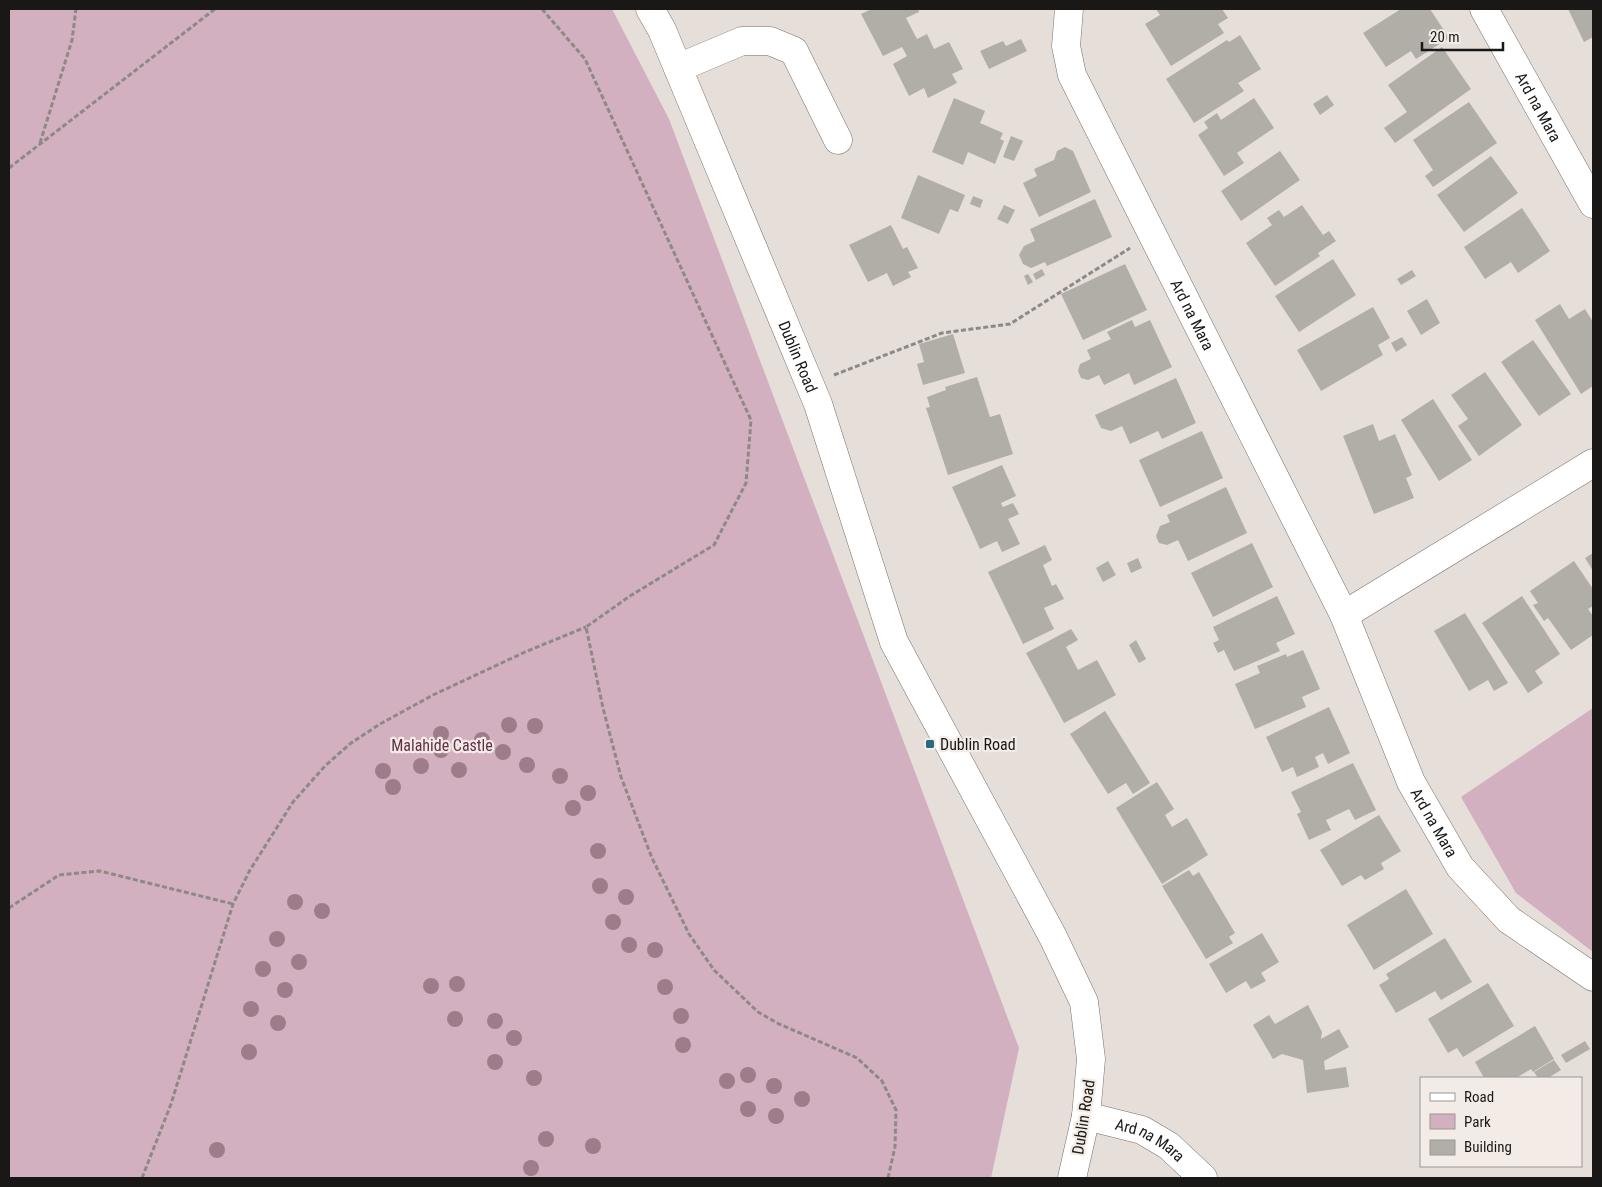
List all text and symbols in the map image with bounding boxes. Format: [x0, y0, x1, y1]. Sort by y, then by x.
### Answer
scale bar [1422, 20, 1503, 52]
text: 20 m [1430, 28, 1460, 46]
street label: Ard na Mara [1511, 69, 1565, 145]
street label: Ard na Mara [1167, 276, 1218, 353]
street label: Dublin Road [774, 318, 821, 395]
place label: Dublin Road [940, 735, 1016, 754]
park label: Malahide Castle [391, 736, 493, 755]
marker: Dublin Road [924, 738, 936, 750]
street label: Ard na Mara [1407, 785, 1461, 861]
legend [1420, 1077, 1582, 1167]
street label: Dublin Road [1068, 1078, 1099, 1156]
text: Road [1464, 1088, 1494, 1106]
text: Park [1464, 1113, 1491, 1131]
street label: Ard na Mara [1113, 1115, 1188, 1166]
text: Building [1464, 1138, 1512, 1156]

